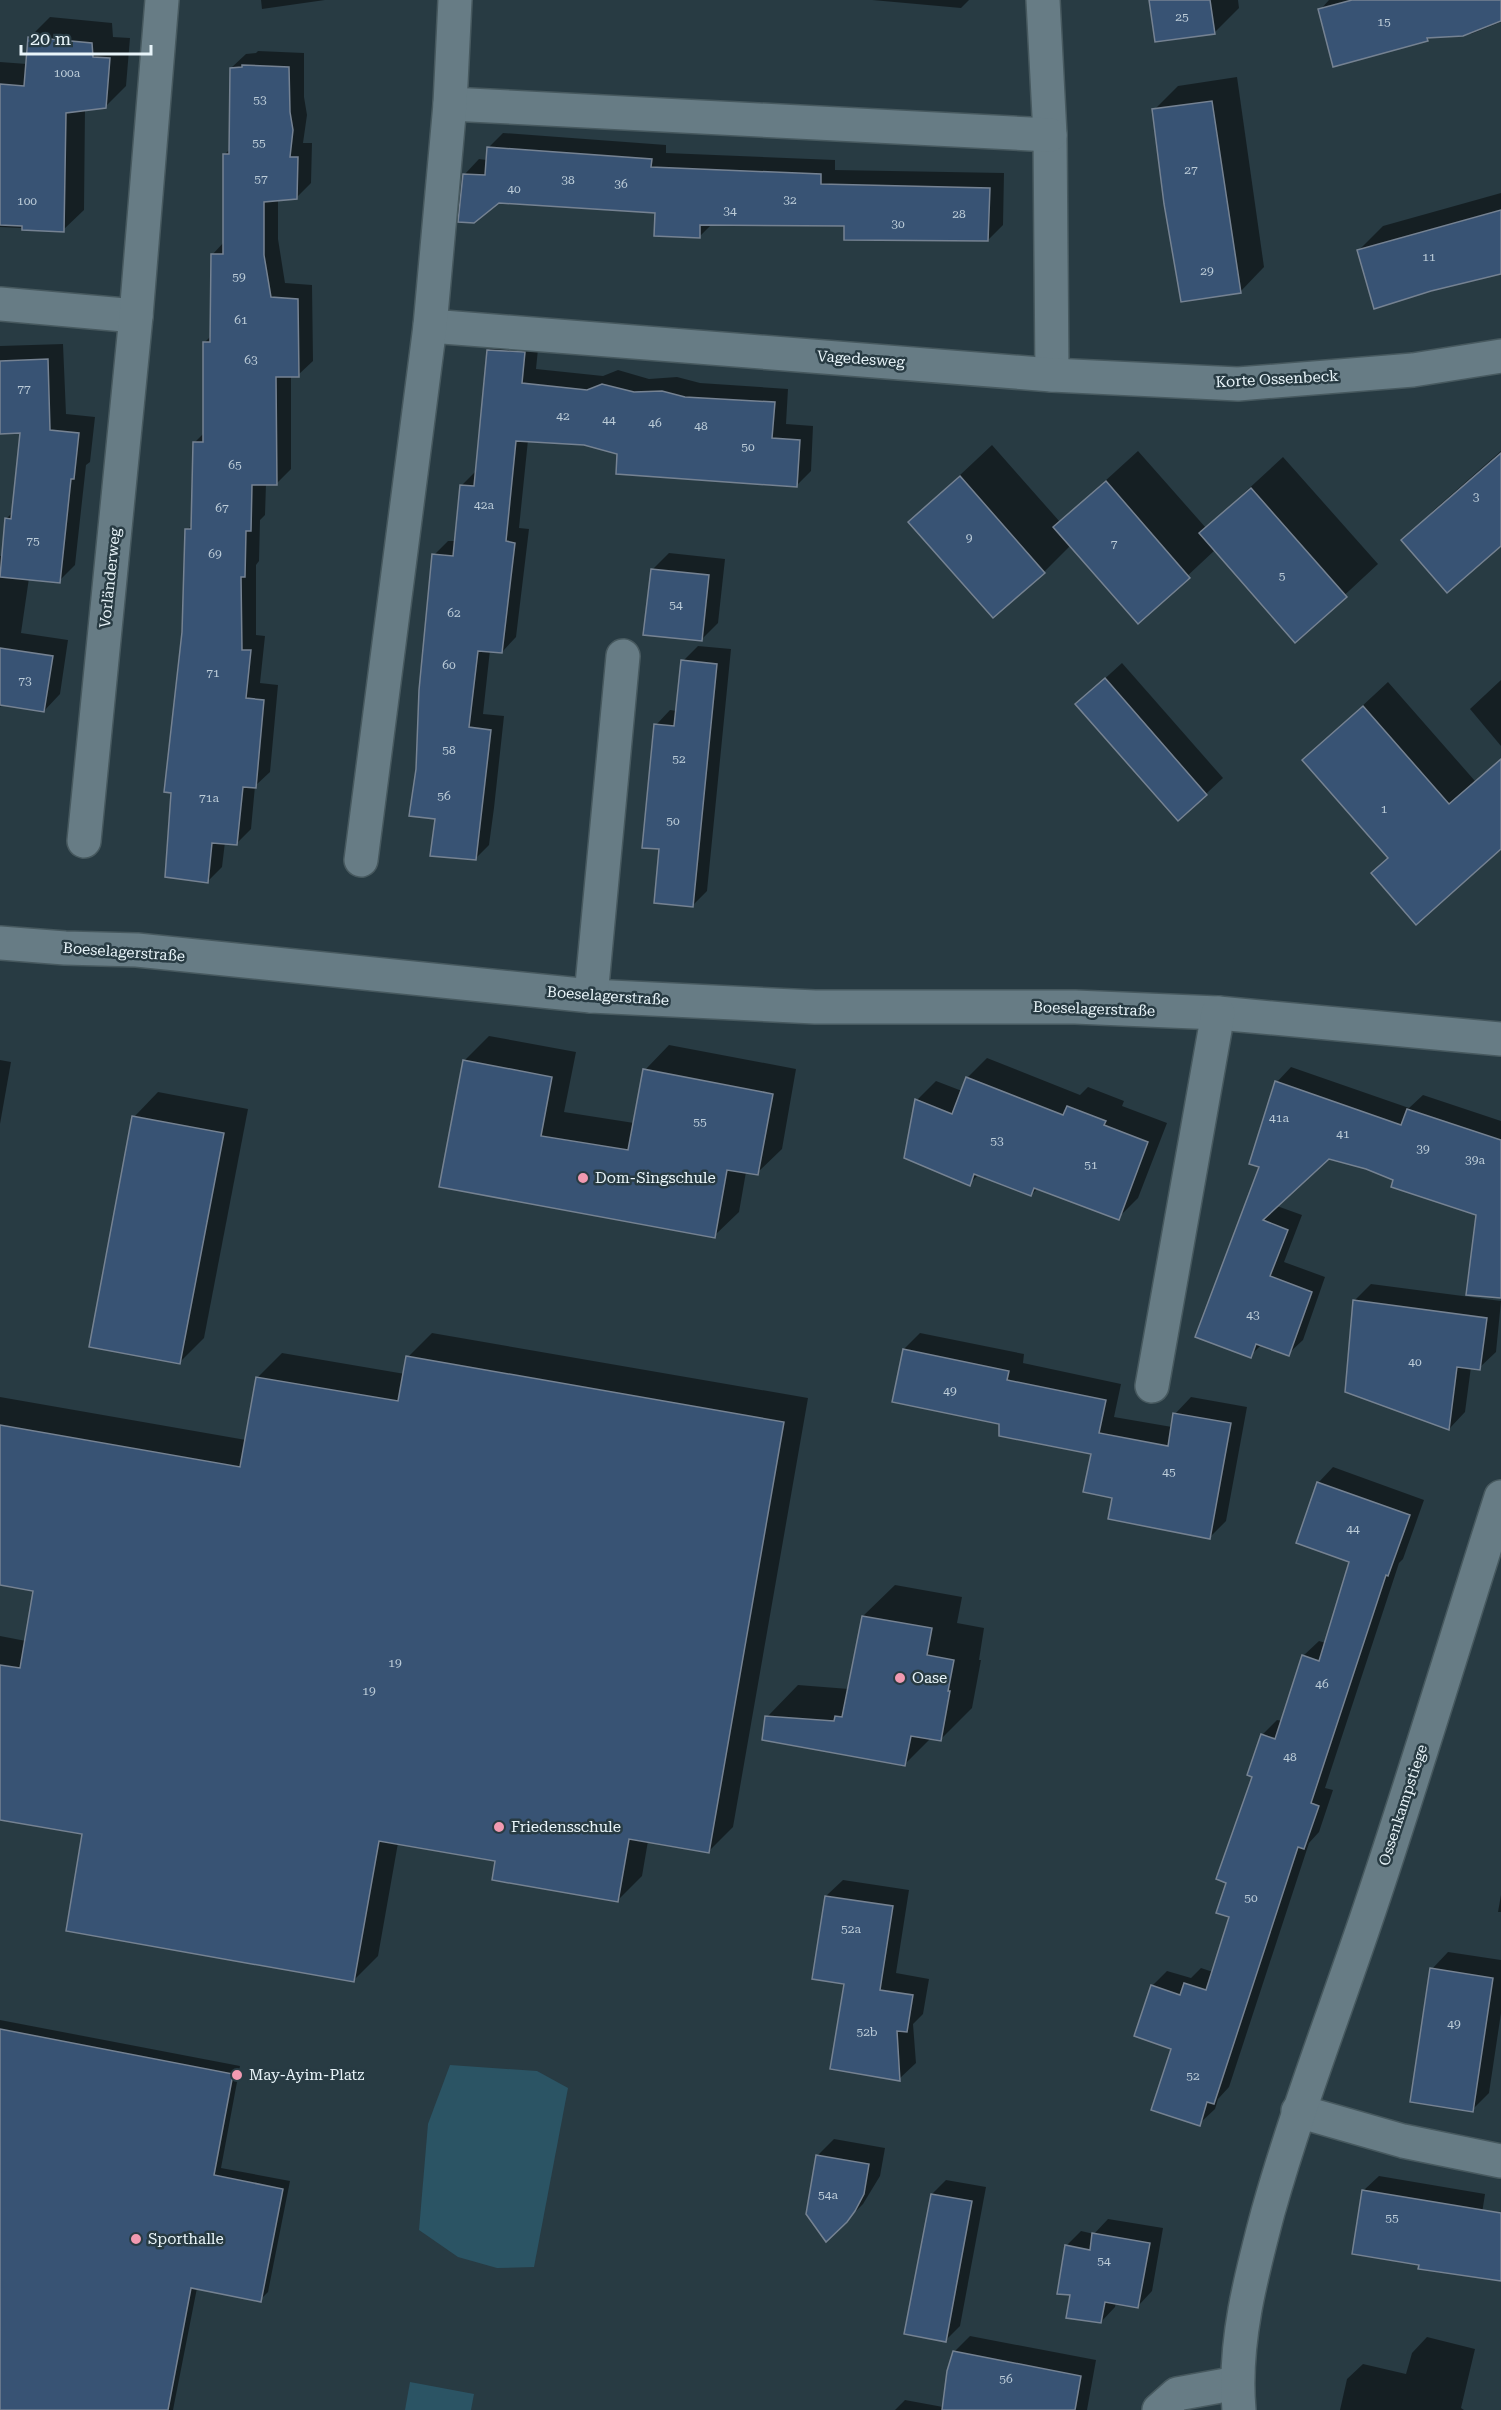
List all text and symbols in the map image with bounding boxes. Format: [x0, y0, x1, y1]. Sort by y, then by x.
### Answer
house number: 25 [1175, 10, 1189, 24]
house number: 15 [1377, 15, 1391, 29]
scale bar [21, 18, 152, 56]
text: 20 m [30, 28, 71, 49]
house number: 100a [54, 66, 81, 80]
house number: 53 [253, 93, 267, 107]
house number: 55 [252, 136, 266, 150]
house number: 27 [1184, 163, 1198, 177]
house number: 57 [254, 172, 268, 186]
house number: 38 [561, 173, 575, 187]
house number: 36 [614, 177, 628, 191]
house number: 40 [507, 182, 521, 196]
house number: 32 [783, 193, 797, 207]
house number: 100 [17, 194, 37, 208]
house number: 34 [723, 204, 737, 218]
house number: 28 [952, 207, 966, 221]
house number: 30 [891, 217, 905, 231]
house number: 11 [1422, 250, 1436, 264]
house number: 29 [1200, 264, 1214, 278]
house number: 59 [232, 270, 246, 284]
house number: 61 [234, 313, 248, 327]
street label: Vagedesweg [817, 347, 906, 371]
house number: 63 [244, 353, 258, 367]
street label: Korte Ossenbeck [1215, 367, 1340, 391]
house number: 77 [17, 382, 31, 396]
house number: 42 [556, 409, 570, 423]
house number: 44 [602, 413, 616, 427]
house number: 46 [648, 416, 662, 430]
house number: 48 [694, 419, 708, 433]
house number: 50 [741, 440, 755, 454]
house number: 65 [228, 458, 242, 472]
house number: 3 [1473, 490, 1480, 504]
house number: 42a [474, 498, 494, 512]
house number: 67 [215, 501, 229, 515]
street label: Vorländerweg [96, 527, 124, 629]
house number: 9 [966, 531, 973, 545]
house number: 75 [26, 534, 40, 548]
house number: 7 [1111, 537, 1118, 551]
house number: 69 [208, 547, 222, 561]
house number: 5 [1279, 569, 1286, 583]
house number: 54 [669, 598, 683, 612]
house number: 62 [447, 606, 461, 620]
house number: 60 [442, 658, 456, 672]
house number: 71 [206, 666, 220, 680]
house number: 73 [18, 674, 32, 688]
house number: 58 [442, 743, 456, 757]
house number: 52 [672, 752, 686, 766]
house number: 56 [437, 789, 451, 803]
house number: 71a [199, 791, 219, 805]
house number: 1 [1381, 802, 1388, 816]
house number: 50 [666, 814, 680, 828]
street label: Boeselagerstraße [62, 939, 186, 965]
street label: Boeselagerstraße [546, 983, 670, 1009]
street label: Boeselagerstraße [1032, 998, 1156, 1020]
house number: 41a [1269, 1111, 1289, 1125]
house number: 55 [693, 1115, 707, 1129]
house number: 41 [1336, 1127, 1350, 1141]
house number: 53 [990, 1134, 1004, 1148]
house number: 39 [1416, 1142, 1430, 1156]
house number: 39a [1465, 1153, 1485, 1167]
house number: 51 [1084, 1158, 1098, 1172]
place label: Dom-Singschule [595, 1169, 716, 1187]
marker: Dom-Singschule [576, 1171, 590, 1185]
house number: 43 [1246, 1308, 1260, 1322]
house number: 40 [1408, 1355, 1422, 1369]
house number: 49 [943, 1384, 957, 1398]
house number: 45 [1162, 1465, 1176, 1479]
house number: 44 [1346, 1522, 1360, 1536]
house number: 19 [388, 1656, 402, 1670]
place label: Oase [912, 1669, 947, 1687]
marker: Oase [893, 1671, 907, 1685]
house number: 46 [1315, 1677, 1329, 1691]
house number: 19 [362, 1684, 376, 1698]
street label: Ossenkampstiege [1375, 1742, 1431, 1868]
house number: 48 [1283, 1750, 1297, 1764]
place label: Friedensschule [511, 1818, 621, 1836]
marker: Friedensschule [492, 1820, 506, 1834]
house number: 50 [1244, 1891, 1258, 1905]
house number: 52a [841, 1922, 861, 1936]
house number: 49 [1447, 2017, 1461, 2031]
house number: 52b [856, 2025, 878, 2039]
place label: May-Ayim-Platz [249, 2066, 364, 2084]
marker: May-Ayim-Platz [230, 2068, 244, 2082]
house number: 52 [1186, 2069, 1200, 2083]
house number: 54a [818, 2188, 838, 2202]
house number: 55 [1385, 2211, 1399, 2225]
place label: Sporthalle [148, 2230, 224, 2248]
marker: Sporthalle [129, 2232, 143, 2246]
house number: 54 [1097, 2254, 1111, 2268]
house number: 56 [999, 2372, 1013, 2386]

